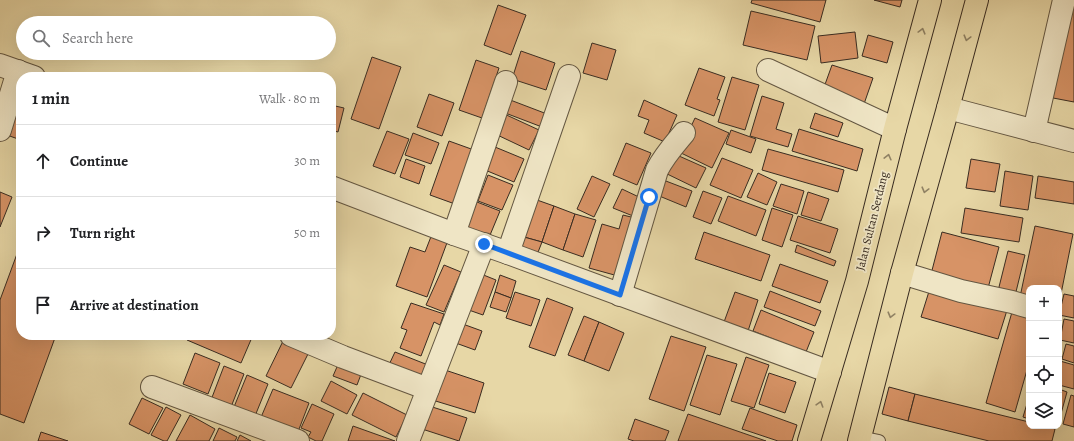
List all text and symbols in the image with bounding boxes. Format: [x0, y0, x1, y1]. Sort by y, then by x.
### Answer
search box [16, 16, 336, 60]
icon: search [30, 27, 52, 49]
text: Search here [62, 28, 133, 48]
one-way arrow [917, 28, 925, 34]
one-way arrow [963, 34, 972, 41]
text: 1 min [32, 87, 70, 110]
text: Walk · 80 m [259, 90, 320, 107]
icon: ahead [32, 150, 54, 172]
text: Continue [70, 151, 128, 171]
text: 30 m [294, 152, 320, 169]
one-way arrow [883, 154, 892, 161]
street label: Jalan Sultan Serdang [852, 170, 892, 272]
one-way arrow [921, 186, 930, 193]
route start [640, 188, 658, 206]
icon: right [32, 222, 54, 244]
text: Turn right [70, 223, 135, 243]
text: 50 m [294, 224, 320, 241]
route end [475, 235, 493, 253]
map controls [1026, 285, 1062, 429]
button: + [1026, 285, 1062, 321]
icon: arrive [32, 294, 54, 316]
text: Arrive at destination [70, 295, 199, 315]
one-way arrow [887, 312, 895, 319]
button: − [1026, 321, 1062, 357]
button: locate [1026, 357, 1062, 393]
button: layers [1026, 393, 1062, 429]
one-way arrow [815, 400, 824, 407]

